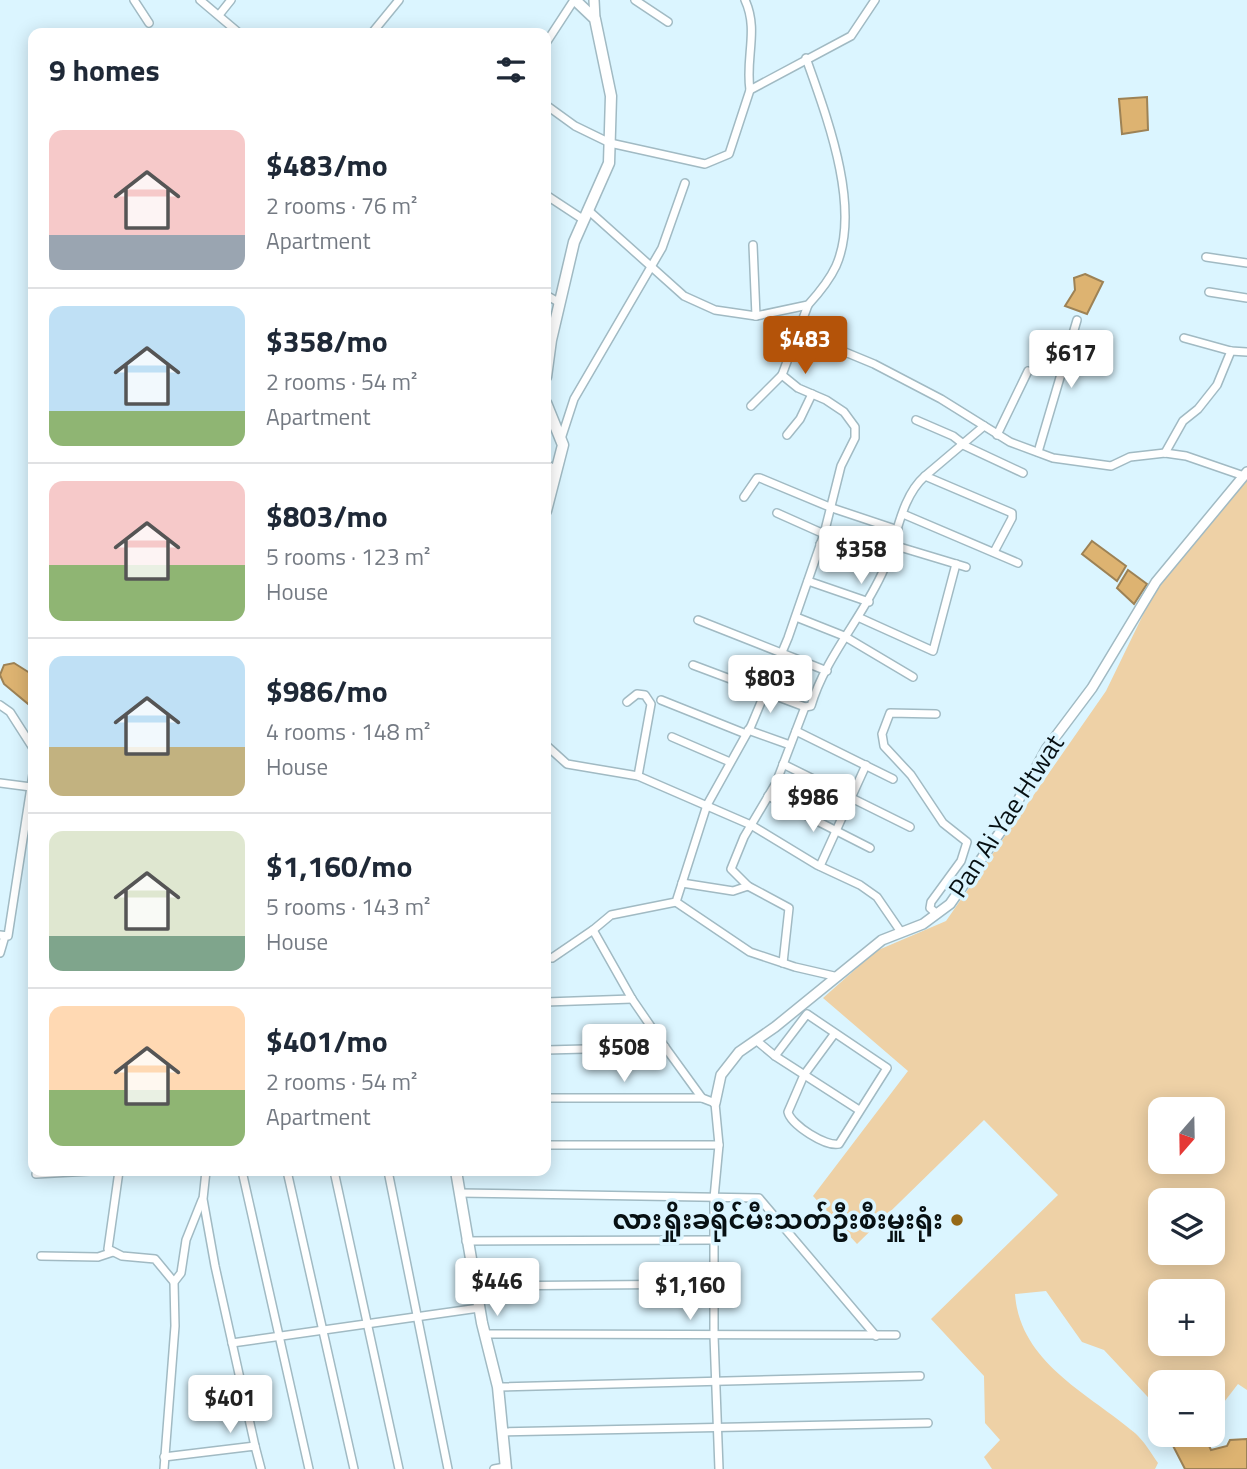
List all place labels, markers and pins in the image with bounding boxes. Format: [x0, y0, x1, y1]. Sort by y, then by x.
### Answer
pin: $483 [764, 316, 846, 376]
pin: $617 [1030, 330, 1112, 390]
pin: $358 [820, 526, 902, 586]
pin: $803 [729, 656, 811, 715]
pin: $986 [772, 774, 854, 834]
pin: $508 [583, 1024, 665, 1084]
place label: လားရှိုးခရိုင်မီးသတ်ဦးစီးမှူးရုံး [613, 1200, 943, 1242]
marker: လားရှိုးခရိုင်မီးသတ်ဦးစီးမှူးရုံး [949, 1212, 965, 1228]
pin: $446 [456, 1258, 538, 1318]
pin: $1,160 [633, 1262, 747, 1322]
pin: $401 [189, 1376, 271, 1435]

